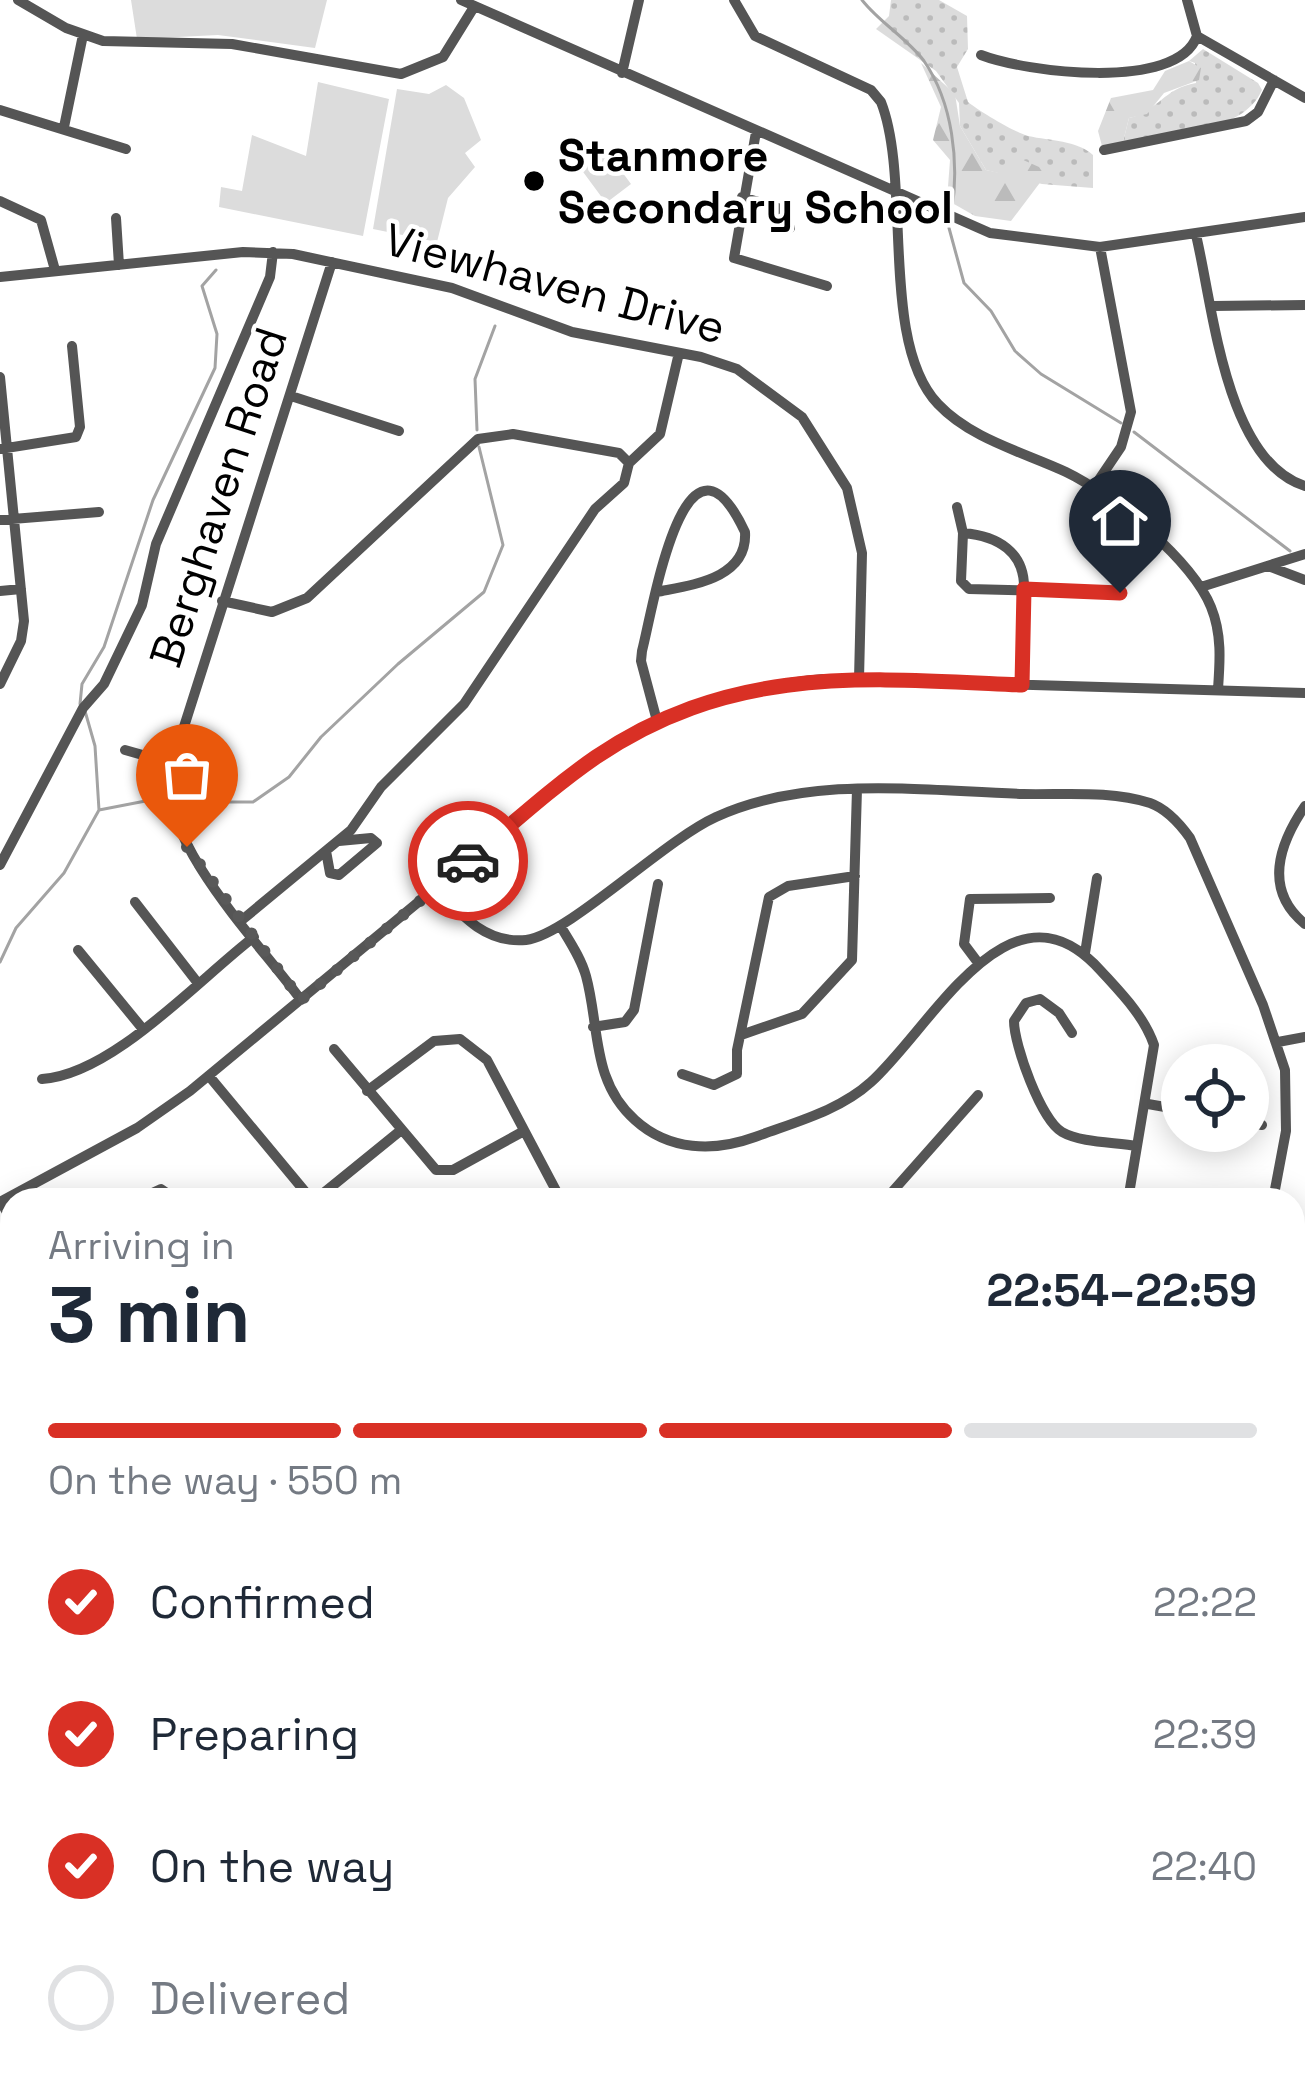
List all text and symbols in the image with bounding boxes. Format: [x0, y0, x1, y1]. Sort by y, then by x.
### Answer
place label: Stanmore Secondary School [558, 127, 953, 236]
marker: Stanmore Secondary School [521, 168, 547, 194]
street label: Viewhaven Drive [378, 211, 731, 356]
street label: Berghaven Road [137, 320, 300, 674]
pin [1069, 470, 1171, 593]
icon: home [1087, 488, 1153, 554]
pin [136, 724, 238, 847]
icon: bag [154, 742, 220, 808]
courier [408, 801, 528, 921]
icon: car [435, 828, 501, 894]
map controls [1161, 1044, 1269, 1152]
button: locate [1161, 1044, 1269, 1152]
text: Arriving in [48, 1221, 235, 1270]
text: 22:54–22:59 [987, 1262, 1257, 1319]
text: 3 min [48, 1265, 251, 1365]
text: On the way · 550 m [48, 1456, 402, 1505]
icon: check [48, 1569, 114, 1635]
text: Confirmed [150, 1574, 375, 1631]
text: 22:22 [1153, 1578, 1257, 1627]
icon: check [48, 1701, 114, 1767]
text: Preparing [150, 1706, 359, 1763]
text: 22:39 [1153, 1710, 1257, 1759]
icon: check [48, 1833, 114, 1899]
text: On the way [150, 1838, 394, 1895]
text: 22:40 [1151, 1842, 1257, 1891]
text: Delivered [150, 1970, 350, 2027]

